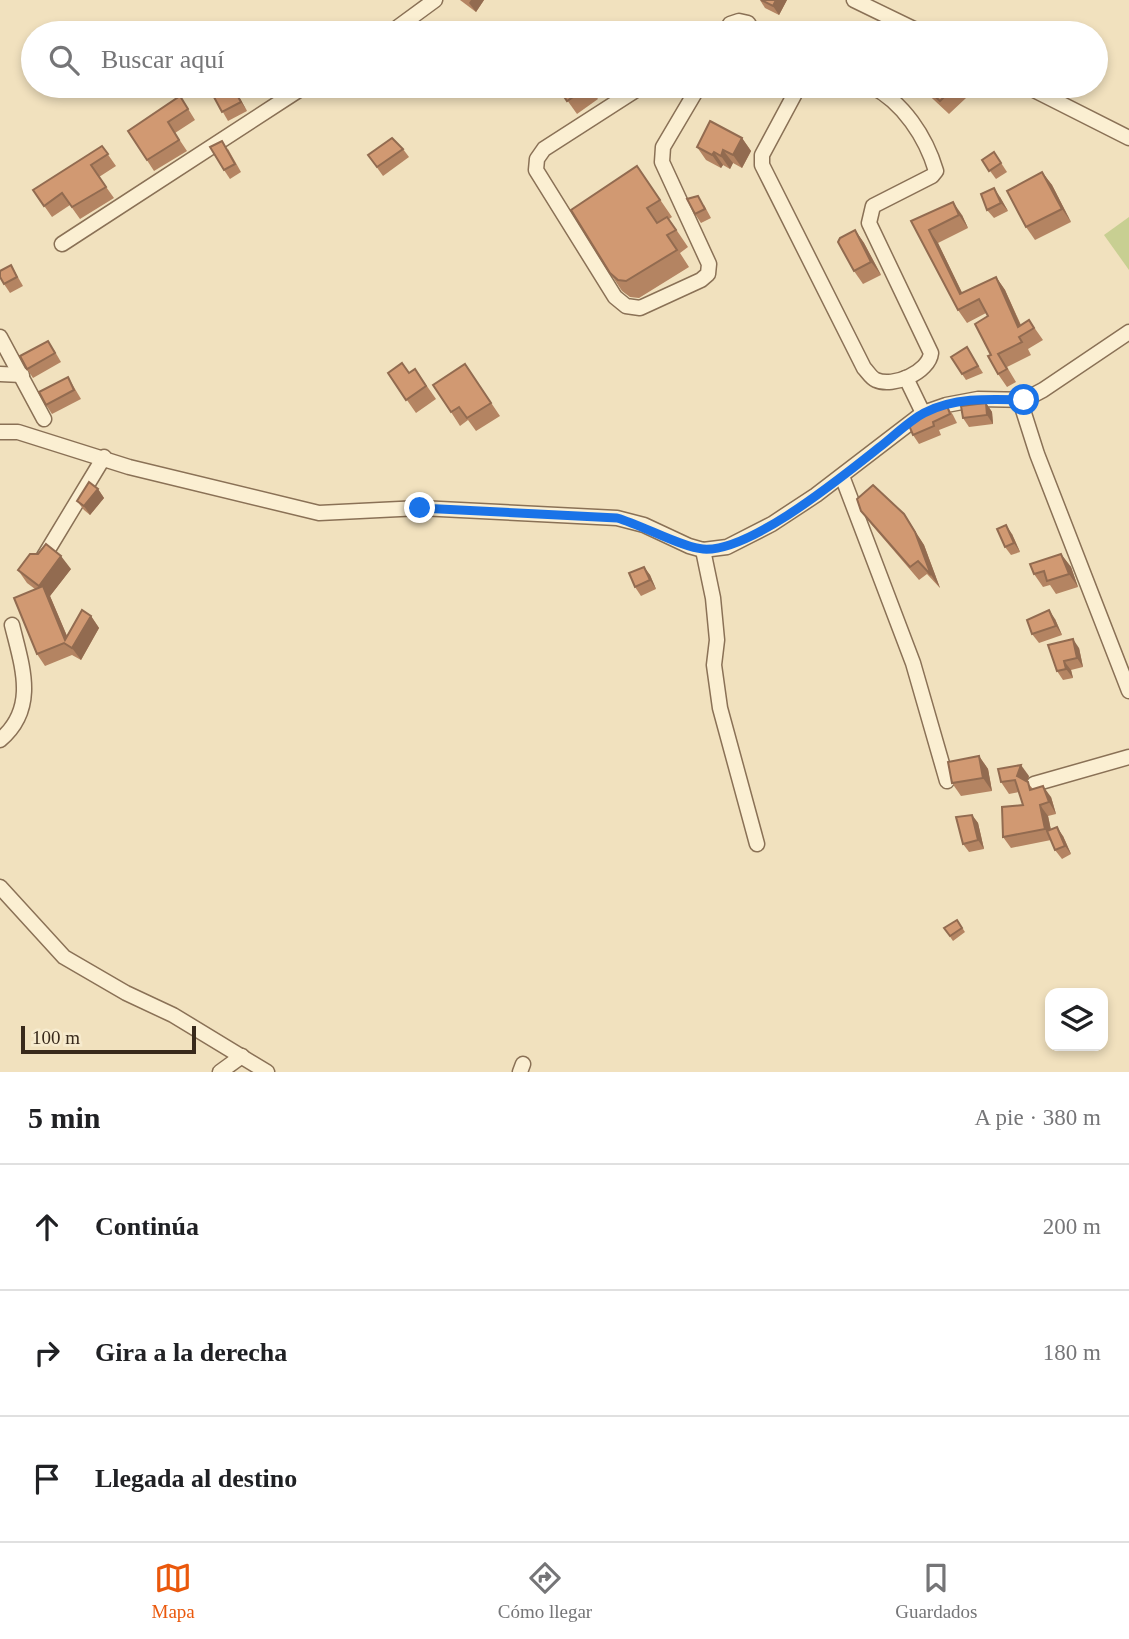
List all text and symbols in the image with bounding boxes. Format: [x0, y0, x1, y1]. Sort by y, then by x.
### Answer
search box [21, 21, 1108, 98]
icon: search [45, 41, 83, 79]
text: Buscar aquí [101, 45, 224, 74]
route start [1008, 384, 1039, 415]
route end [404, 492, 435, 523]
map controls [1045, 988, 1108, 1051]
button: layers [1045, 988, 1108, 1051]
scale bar [21, 1023, 196, 1055]
text: 100 m [32, 1027, 80, 1048]
text: 5 min [28, 1101, 101, 1134]
text: A pie · 380 m [975, 1105, 1101, 1130]
icon: ahead [28, 1208, 66, 1246]
text: Continúa [95, 1212, 199, 1241]
text: 200 m [1043, 1214, 1101, 1239]
icon: right [28, 1334, 66, 1372]
text: Gira a la derecha [95, 1338, 287, 1367]
text: 180 m [1043, 1340, 1101, 1365]
icon: arrive [28, 1460, 66, 1498]
text: Llegada al destino [95, 1464, 297, 1493]
tab: Mapa [151, 1559, 195, 1623]
tab: Cómo llegar [498, 1559, 592, 1623]
tab: Guardados [895, 1559, 977, 1623]

